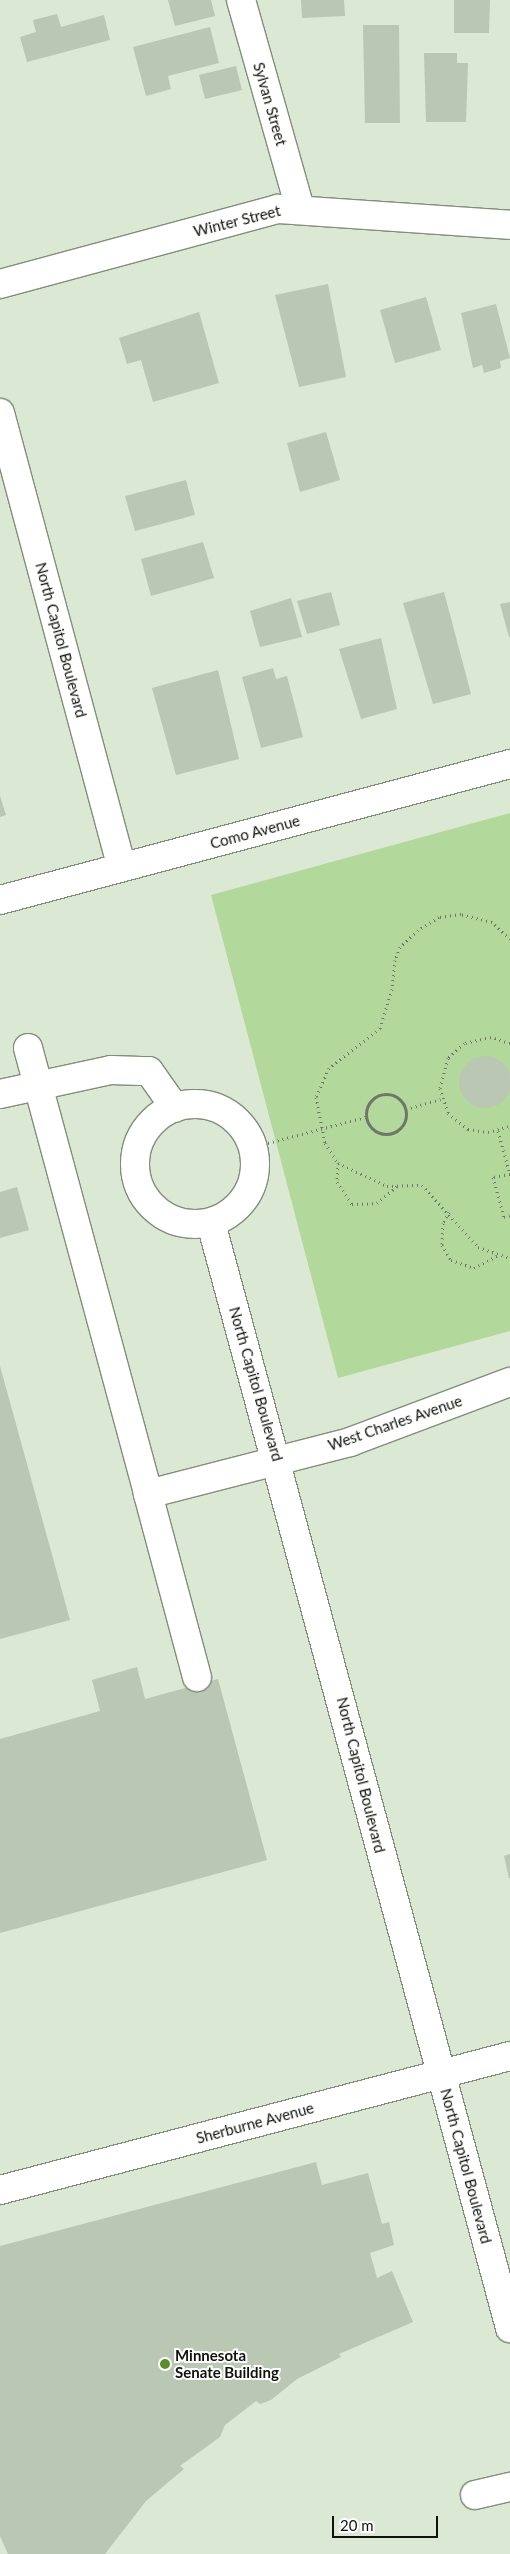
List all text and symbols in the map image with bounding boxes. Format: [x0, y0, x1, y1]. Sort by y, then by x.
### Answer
street label: Sylvan Street [250, 60, 290, 148]
street label: Winter Street [191, 201, 283, 241]
street label: North Capitol Boulevard [32, 560, 90, 720]
street label: Como Avenue [208, 811, 302, 853]
street label: North Capitol Boulevard [225, 1305, 287, 1463]
street label: West Charles Avenue [325, 1392, 465, 1454]
street label: North Capitol Boulevard [333, 1695, 389, 1855]
street label: North Capitol Boulevard [437, 2086, 495, 2246]
street label: Sherburne Avenue [194, 2099, 316, 2147]
place label: Minnesota Senate Building [175, 2346, 279, 2381]
marker: Minnesota Senate Building [159, 2358, 171, 2370]
scale bar [335, 2506, 441, 2538]
text: 20 m [340, 2516, 374, 2534]

